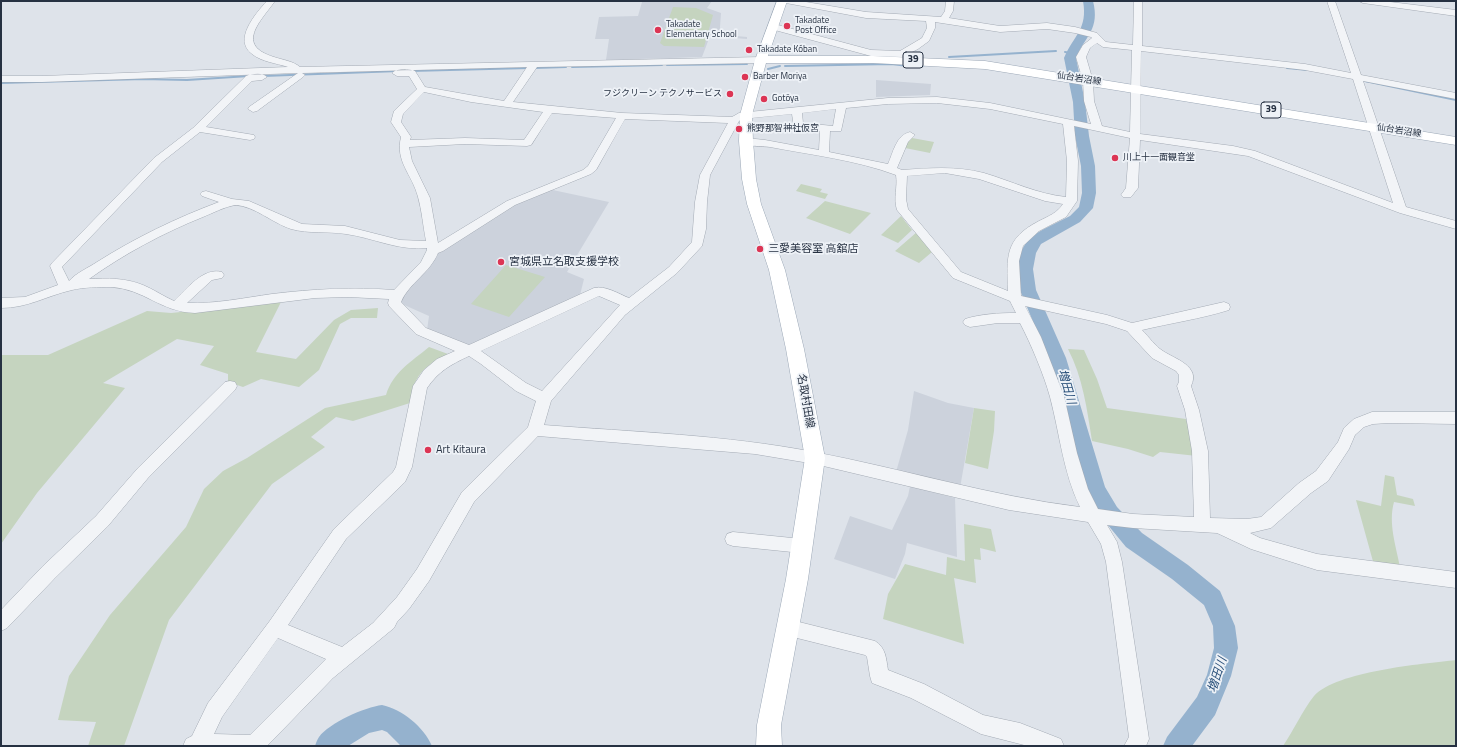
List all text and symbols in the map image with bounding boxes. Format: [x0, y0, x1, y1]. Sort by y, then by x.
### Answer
place label: Takadate Post Office [795, 16, 837, 37]
place label: Takadate Elementary School [666, 20, 737, 41]
marker: Takadate Post Office [782, 21, 792, 31]
marker: Takadate Elementary School [653, 25, 663, 35]
marker: Takadate Kóban [744, 45, 754, 55]
place label: Takadate Kóban [757, 45, 817, 55]
road number: 39 [903, 52, 923, 68]
street label: 仙台岩沼線 [1056, 70, 1102, 88]
marker: Barber Moriya [740, 72, 750, 82]
place label: Barber Moriya [753, 72, 807, 82]
place label: フジクリーン テクノサービス [603, 89, 722, 99]
marker: フジクリーン テクノサービス [725, 89, 735, 99]
marker: Gotōya [759, 94, 769, 104]
place label: Gotōya [772, 94, 799, 104]
road number: 39 [1261, 102, 1281, 118]
street label: 仙台岩沼線 [1376, 122, 1422, 140]
marker: 熊野那智神社仮宮 [734, 124, 744, 134]
place label: 熊野那智神社仮宮 [747, 124, 819, 134]
marker: 川上十一面観音堂 [1110, 153, 1120, 163]
place label: 川上十一面観音堂 [1123, 153, 1195, 163]
place label: 三愛美容室 高舘店 [768, 242, 858, 256]
marker: 三愛美容室 高舘店 [755, 244, 765, 254]
place label: 宮城県立名取支援学校 [509, 255, 619, 269]
marker: 宮城県立名取支援学校 [496, 257, 506, 267]
water label: 増田川 [1054, 368, 1078, 406]
street label: 名取村田線 [794, 373, 816, 429]
place label: Art Kitaura [436, 443, 486, 457]
marker: Art Kitaura [423, 445, 433, 455]
water label: 増田川 [1206, 656, 1230, 694]

